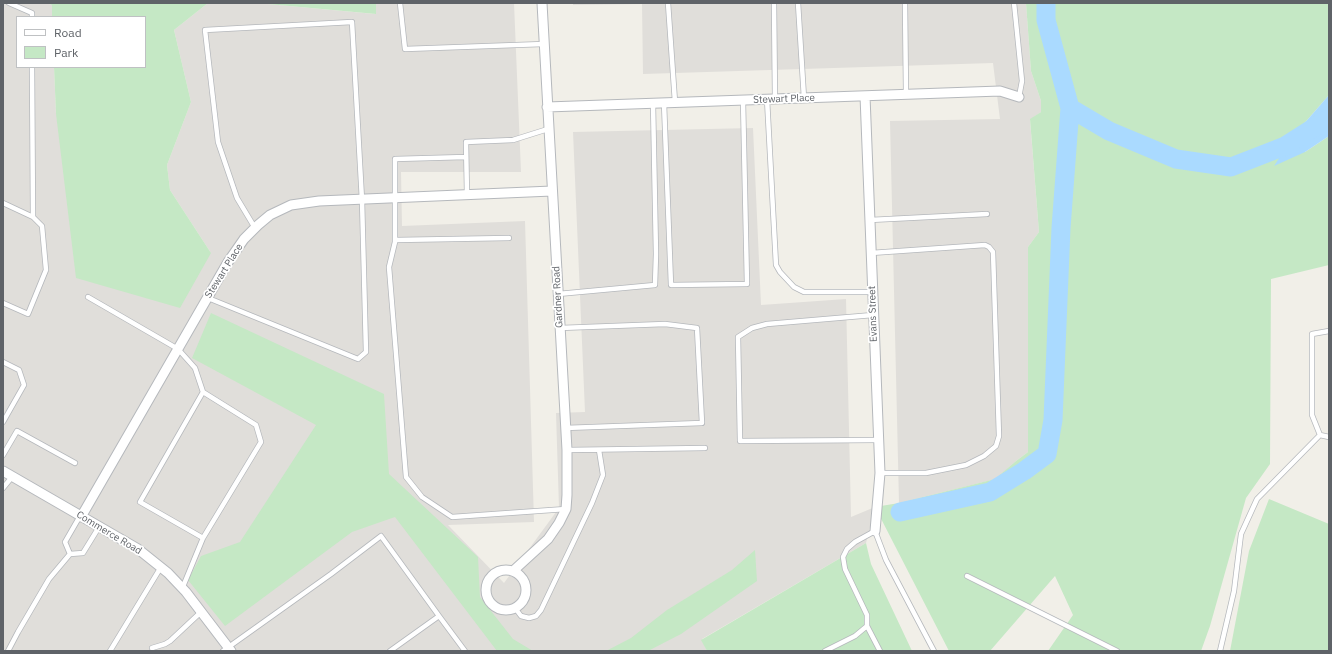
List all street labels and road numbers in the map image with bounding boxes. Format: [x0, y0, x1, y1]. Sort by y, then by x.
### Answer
street label: Stewart Place [753, 92, 815, 106]
street label: Stewart Place [203, 242, 245, 300]
street label: Gardner Road [550, 266, 566, 328]
street label: Evans Street [866, 286, 880, 342]
street label: Commerce Road [74, 509, 144, 557]

